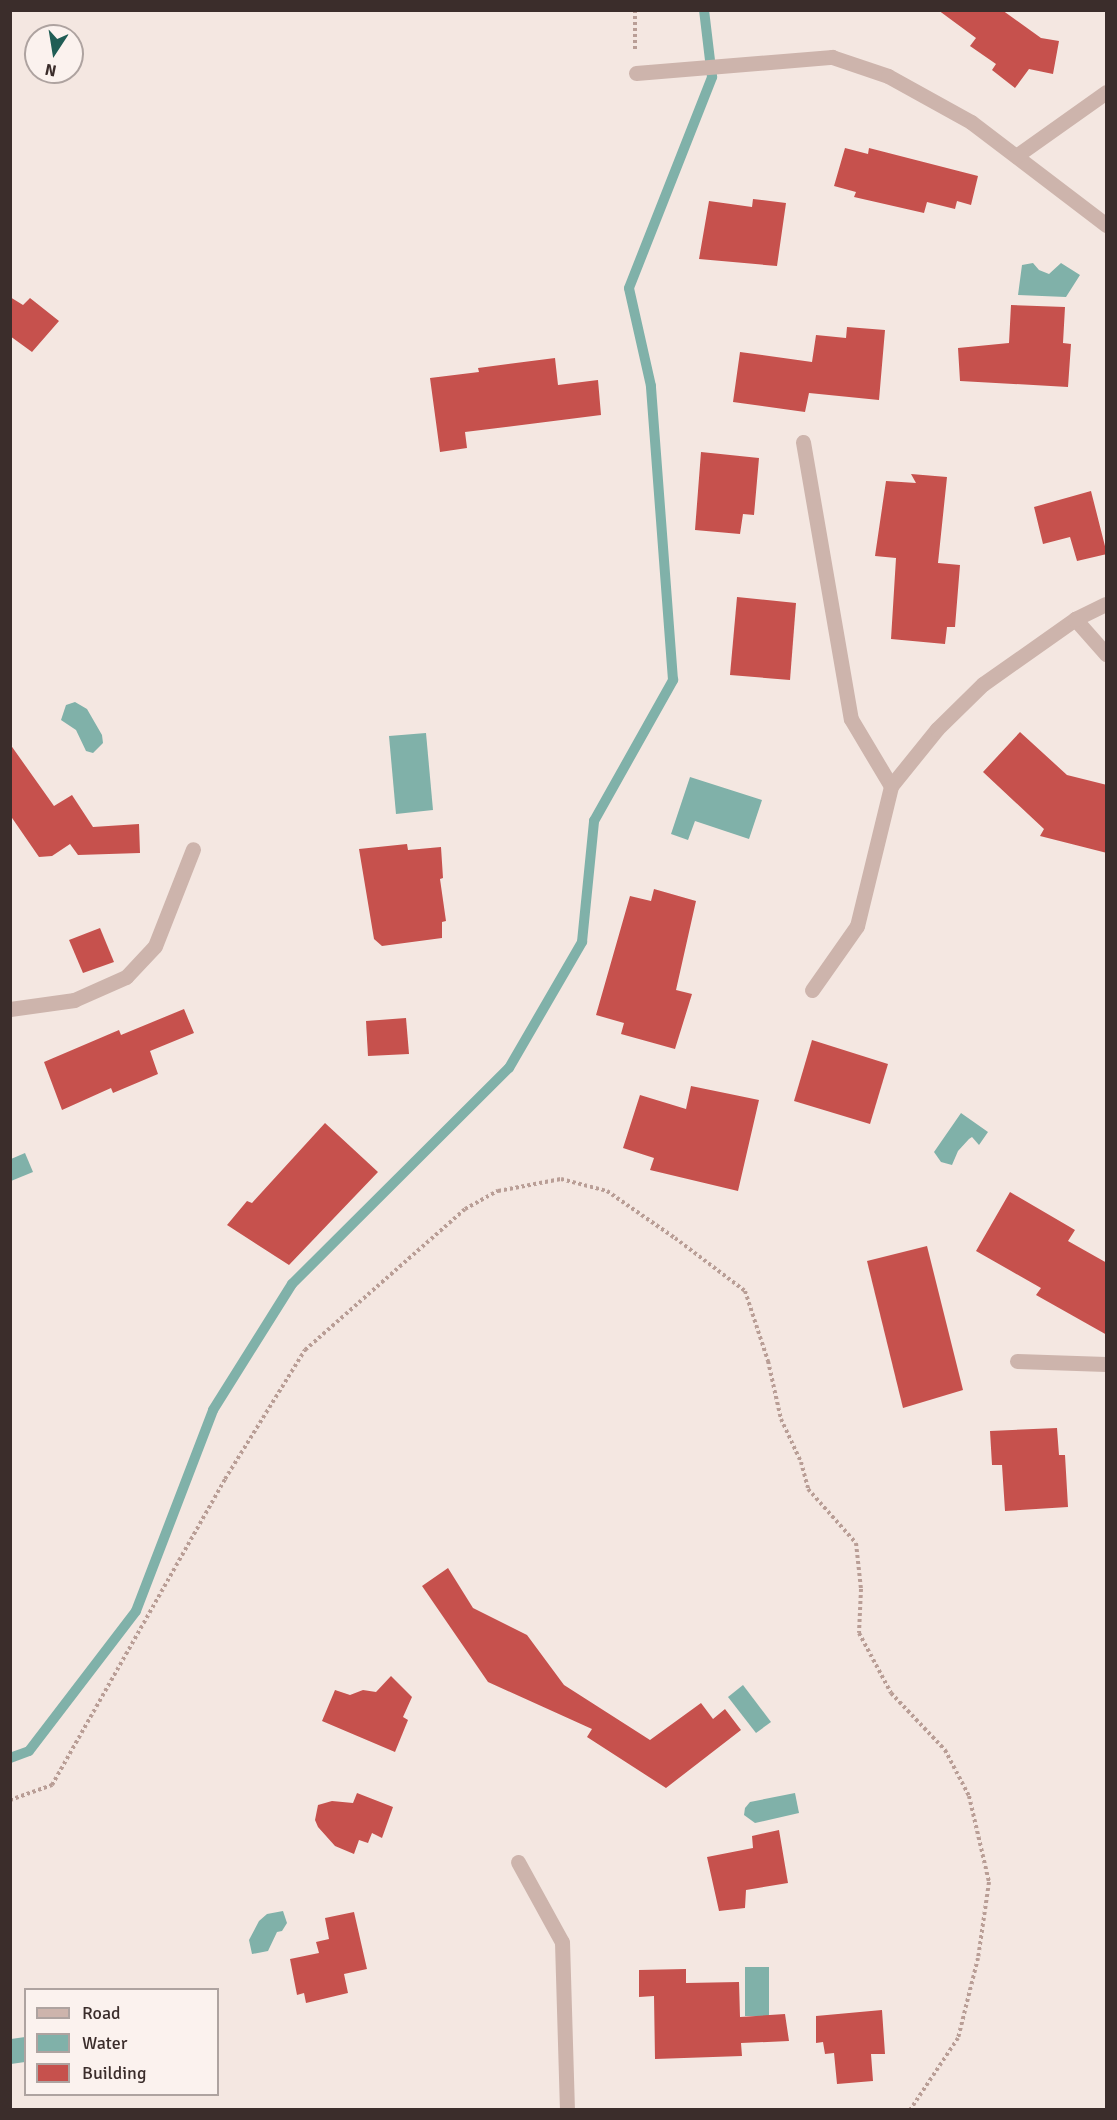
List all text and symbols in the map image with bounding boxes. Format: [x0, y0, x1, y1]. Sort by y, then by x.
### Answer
north arrow [24, 24, 84, 84]
text: N [43, 59, 58, 81]
legend [24, 1988, 219, 2096]
text: Road [82, 2002, 121, 2024]
text: Water [82, 2032, 127, 2054]
text: Building [82, 2062, 146, 2084]

